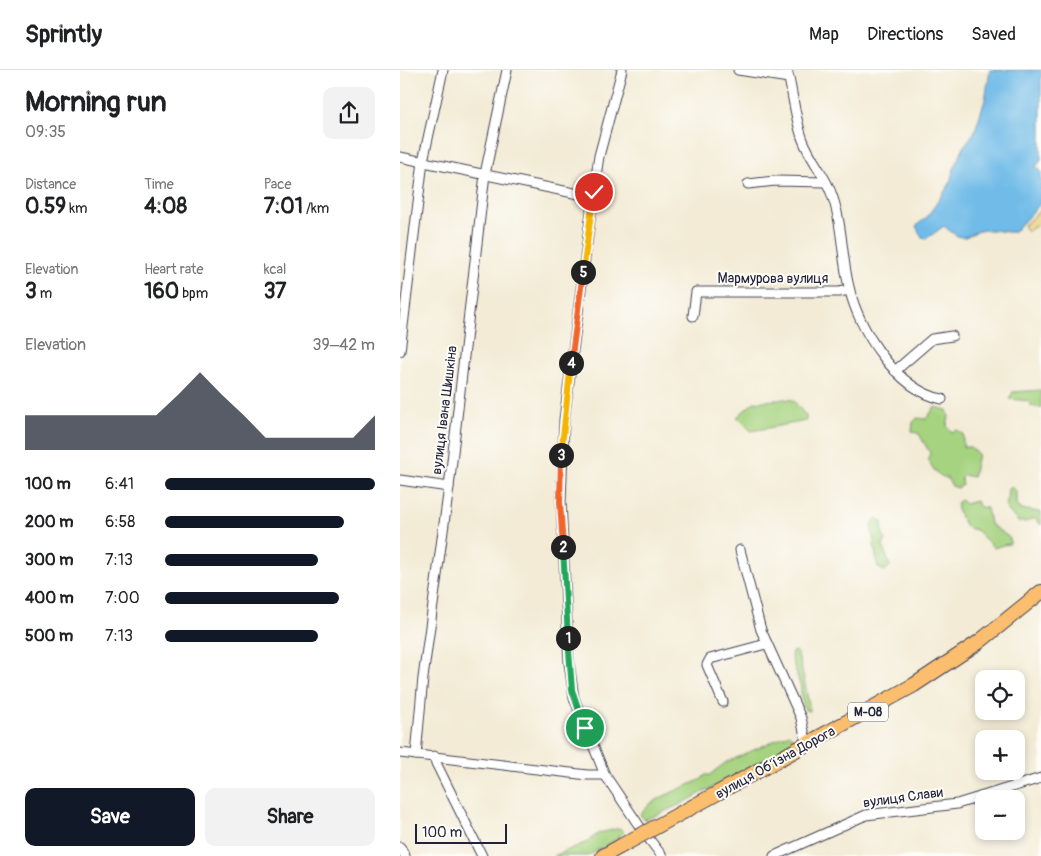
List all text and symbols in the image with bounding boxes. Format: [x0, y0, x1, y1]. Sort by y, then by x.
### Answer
text: Sprintly [25, 20, 102, 49]
text: Map [809, 23, 839, 46]
text: Directions [867, 23, 943, 46]
text: Saved [971, 23, 1016, 46]
text: Morning run [25, 85, 167, 120]
button: share [323, 87, 375, 139]
text: 09:35 [25, 122, 66, 142]
pin [573, 171, 615, 213]
text: Distance [25, 176, 76, 193]
text: Time [144, 176, 174, 193]
text: Pace [264, 176, 291, 193]
icon: check [580, 178, 608, 206]
text: 0.59 [25, 193, 66, 220]
text: 4:08 [144, 193, 187, 220]
text: 7:01 [264, 193, 303, 220]
text: km [66, 200, 87, 217]
text: /km [303, 200, 329, 217]
pin: 5 [570, 260, 596, 284]
text: Elevation [25, 261, 78, 278]
text: Heart rate [144, 261, 203, 278]
text: kcal [264, 261, 286, 278]
text: 5 [580, 264, 587, 281]
street label: Мармурова вулиця [718, 270, 828, 287]
text: 3 [25, 278, 37, 305]
text: 160 [144, 278, 179, 305]
text: 37 [264, 278, 286, 305]
text: m [37, 285, 52, 302]
text: bpm [179, 285, 208, 302]
text: Elevation [25, 335, 86, 355]
text: 39–42 m [313, 335, 375, 355]
street label: вулиця Івана Шишкіна [428, 345, 461, 475]
pin: 4 [558, 350, 584, 376]
text: 4 [567, 355, 576, 372]
pin: 3 [548, 442, 574, 468]
text: 3 [558, 447, 565, 464]
text: 100 m [25, 474, 71, 494]
text: 6:41 [105, 474, 134, 494]
text: 200 m [25, 512, 73, 532]
text: 6:58 [105, 512, 135, 532]
pin: 2 [550, 534, 576, 560]
text: 2 [560, 539, 567, 556]
text: 300 m [25, 550, 73, 570]
text: 7:13 [105, 550, 133, 570]
text: 400 m [25, 588, 74, 608]
text: 7:00 [105, 588, 140, 608]
text: 500 m [25, 626, 73, 646]
text: 7:13 [105, 626, 133, 646]
pin: 1 [556, 626, 580, 650]
text: 1 [566, 630, 571, 647]
map controls [975, 670, 1025, 840]
button: locate [975, 670, 1025, 720]
road number: М-08 [848, 702, 888, 722]
pin [564, 707, 606, 749]
icon: arrive [571, 714, 599, 742]
street label: вулиця Обʼїзна Дорога [712, 722, 838, 802]
button: + [975, 730, 1025, 780]
street label: вулиця Слави [862, 783, 944, 812]
button: Save [25, 788, 195, 846]
button: Share [205, 788, 375, 846]
button: − [975, 790, 1025, 840]
scale bar [415, 821, 508, 844]
text: 100 m [422, 824, 462, 841]

